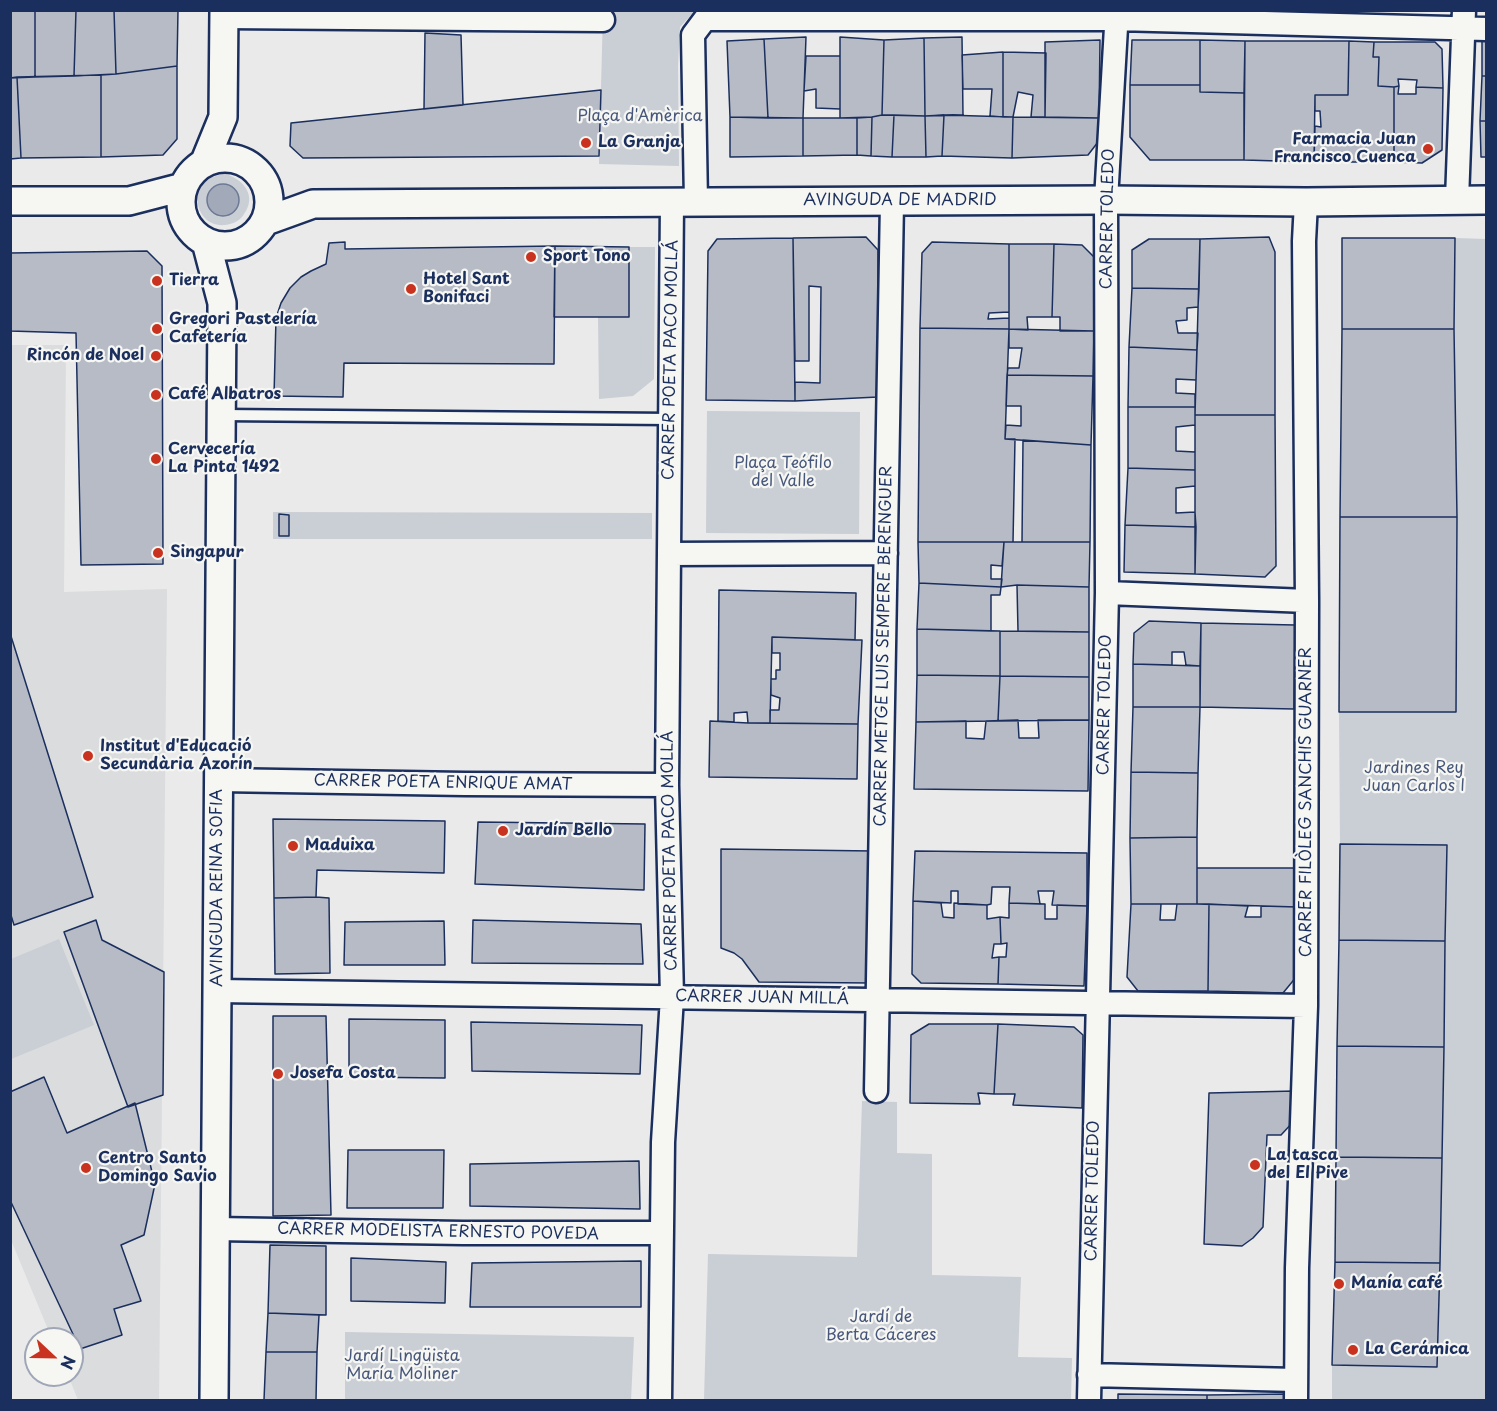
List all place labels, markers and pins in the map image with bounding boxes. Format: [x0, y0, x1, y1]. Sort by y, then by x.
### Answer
place label: Farmacia Juan Francisco Cuenca [1274, 130, 1416, 168]
place label: La Granja [598, 133, 681, 153]
marker: La Granja [579, 136, 593, 150]
marker: Farmacia Juan Francisco Cuenca [1421, 142, 1435, 156]
place label: Sport Tono [543, 247, 630, 267]
marker: Sport Tono [524, 250, 538, 264]
place label: Hotel Sant Bonifaci [423, 270, 510, 308]
place label: Tierra [169, 271, 219, 291]
marker: Tierra [150, 274, 164, 288]
marker: Hotel Sant Bonifaci [404, 282, 418, 296]
place label: Gregori Pastelería Cafetería [169, 310, 317, 348]
marker: Gregori Pastelería Cafetería [150, 322, 164, 336]
place label: Rincón de Noel [27, 346, 144, 366]
marker: Rincón de Noel [149, 349, 163, 363]
place label: Café Albatros [168, 385, 281, 405]
marker: Café Albatros [149, 388, 163, 402]
place label: Cervecería La Pinta 1492 [168, 440, 280, 478]
marker: Cervecería La Pinta 1492 [149, 452, 163, 466]
place label: Singapur [170, 543, 244, 563]
marker: Singapur [151, 546, 165, 560]
place label: Institut d'Educació Secundària Azorín [100, 737, 253, 775]
marker: Institut d'Educació Secundària Azorín [81, 749, 95, 763]
place label: Jardín Bello [515, 821, 612, 841]
marker: Jardín Bello [496, 824, 510, 838]
place label: Maduixa [305, 836, 375, 856]
marker: Maduixa [286, 839, 300, 853]
place label: Josefa Costa [290, 1064, 396, 1084]
marker: Josefa Costa [271, 1067, 285, 1081]
place label: La tasca del El Pive [1267, 1146, 1348, 1184]
place label: Centro Santo Domingo Savio [98, 1149, 217, 1187]
marker: La tasca del El Pive [1248, 1158, 1262, 1172]
marker: Centro Santo Domingo Savio [79, 1161, 93, 1175]
place label: Manía café [1351, 1274, 1443, 1294]
marker: Manía café [1332, 1277, 1346, 1291]
place label: La Cerámica [1365, 1340, 1469, 1360]
marker: La Cerámica [1346, 1343, 1360, 1357]

